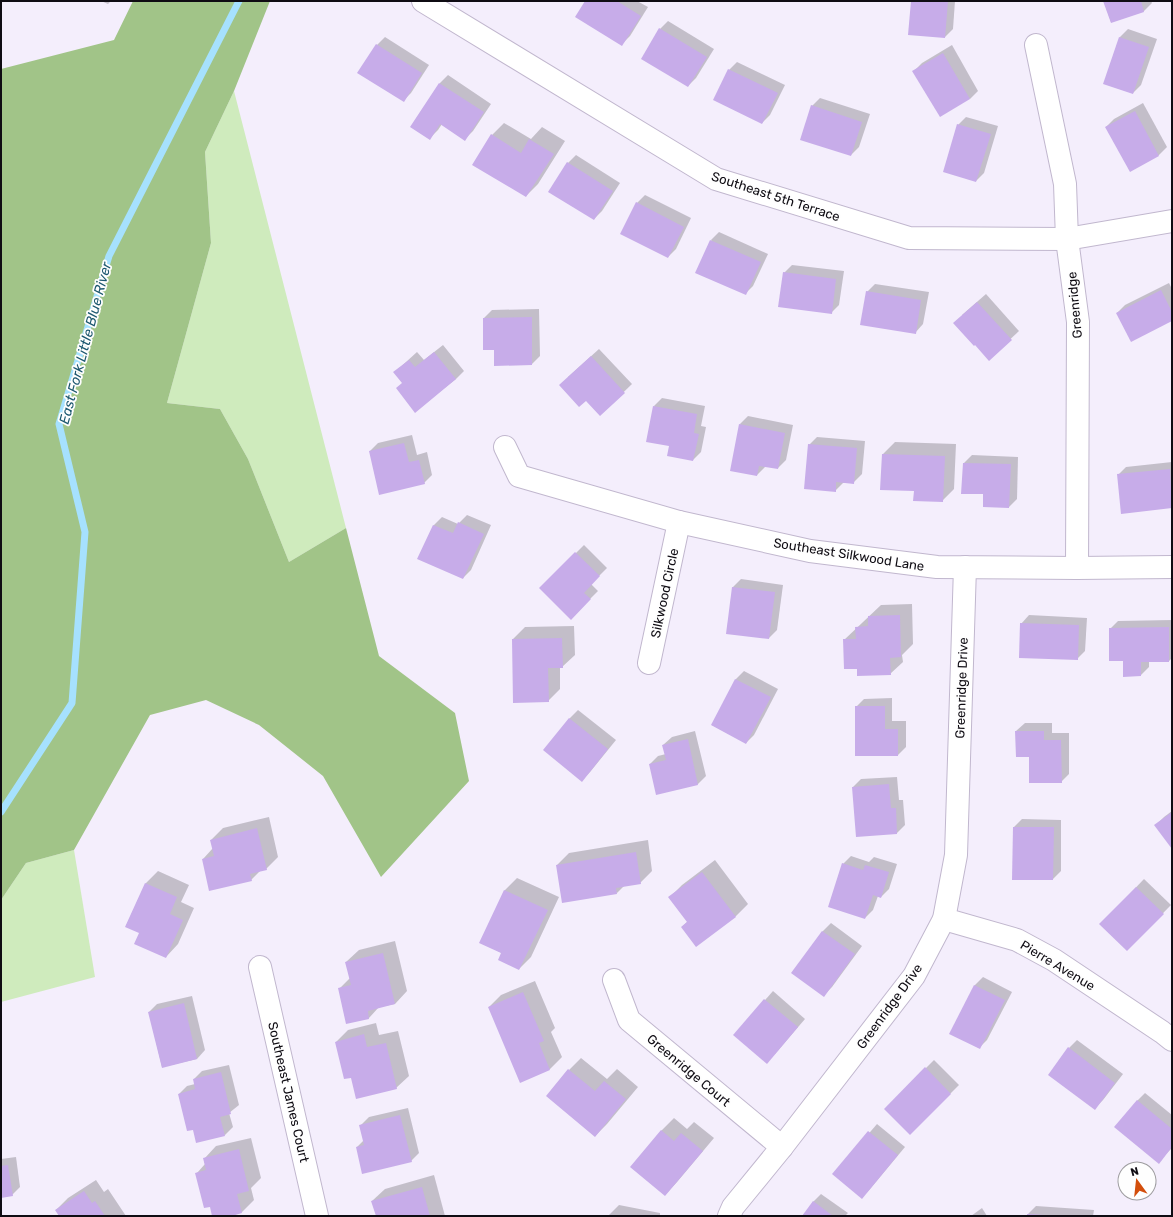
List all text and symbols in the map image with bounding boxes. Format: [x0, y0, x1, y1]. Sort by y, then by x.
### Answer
street label: Southeast 5th Terrace [710, 169, 842, 224]
water label: East Fork Little Blue River [56, 260, 115, 426]
street label: Greenridge [1064, 271, 1086, 339]
street label: Southeast Silkwood Lane [772, 535, 925, 574]
street label: Silkwood Circle [648, 547, 681, 639]
street label: Greenridge Drive [952, 637, 972, 739]
street label: Pierre Avenue [1018, 937, 1098, 994]
street label: Greenridge Drive [854, 961, 926, 1052]
street label: Southeast James Court [265, 1020, 312, 1164]
street label: Greenridge Court [643, 1031, 733, 1110]
north arrow [1117, 1161, 1157, 1201]
text: N [1129, 1164, 1140, 1179]

